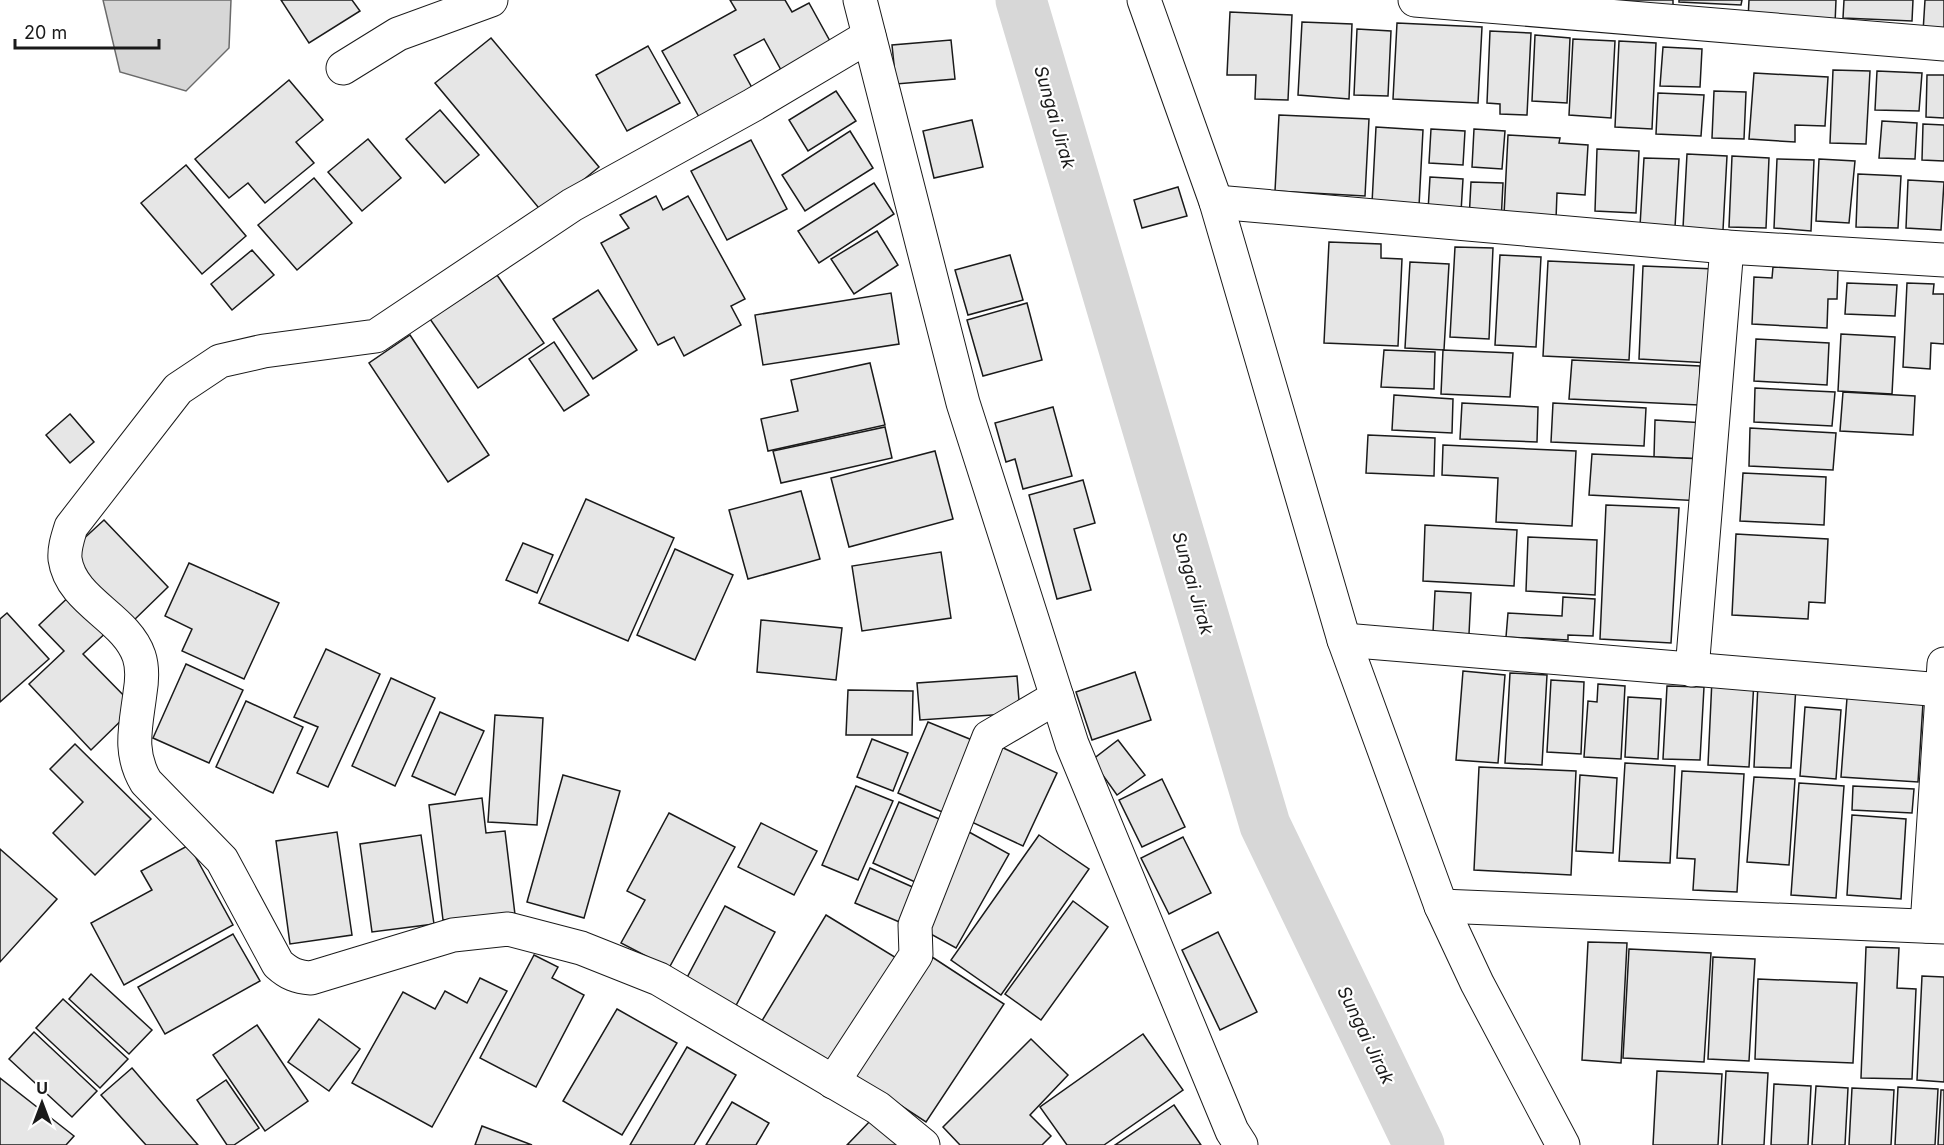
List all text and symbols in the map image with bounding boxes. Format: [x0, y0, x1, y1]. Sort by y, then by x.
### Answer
scale bar [15, 12, 159, 50]
text: 20 m [24, 22, 67, 43]
water label: Sungai Jirak [1030, 63, 1080, 172]
water label: Sungai Jirak [1168, 529, 1218, 638]
water label: Sungai Jirak [1333, 983, 1399, 1088]
north arrow [12, 1073, 72, 1133]
text: U [36, 1078, 48, 1098]

